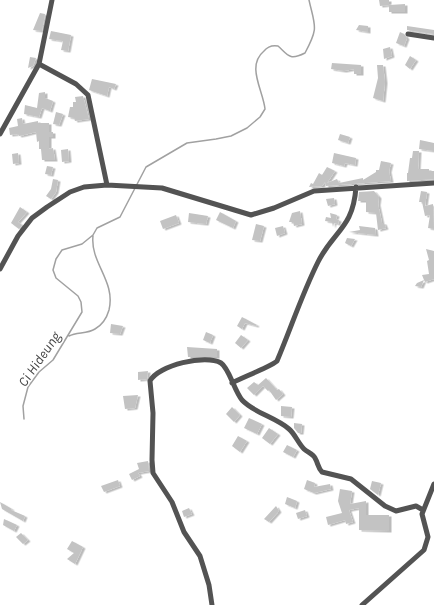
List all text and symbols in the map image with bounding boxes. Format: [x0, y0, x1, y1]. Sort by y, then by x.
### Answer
water label: Ci Hideung [14, 328, 65, 390]

